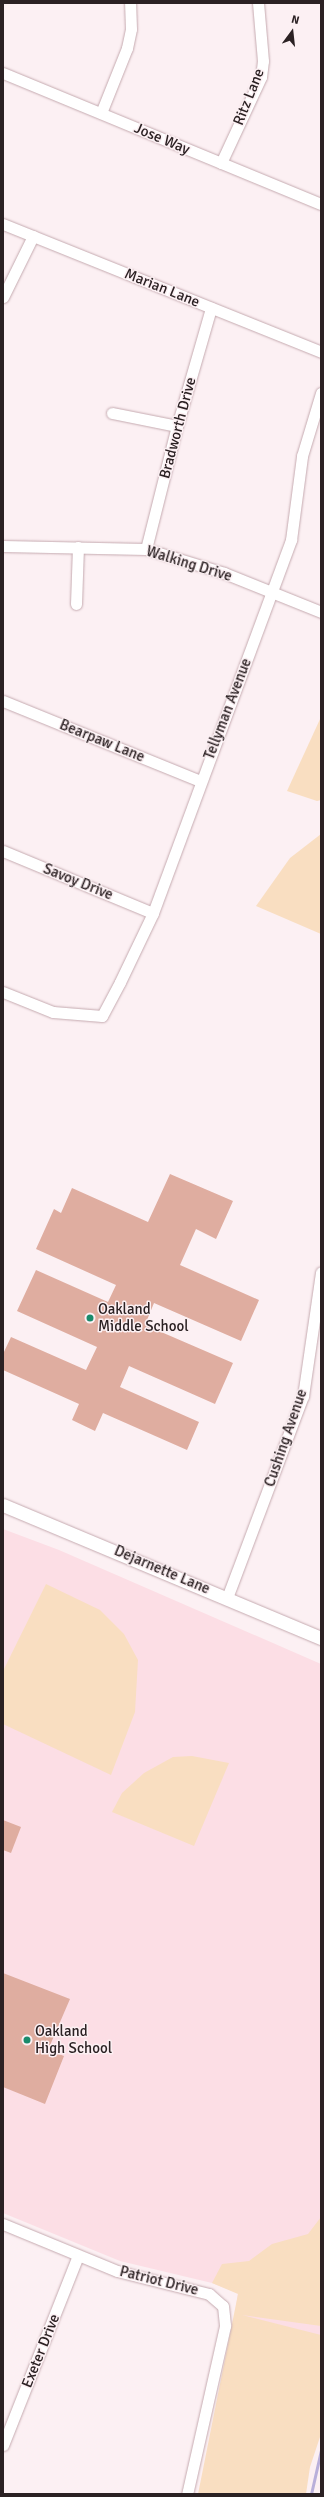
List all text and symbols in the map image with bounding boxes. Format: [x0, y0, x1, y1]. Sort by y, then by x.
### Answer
north arrow [272, 12, 312, 52]
text: N [290, 13, 301, 27]
street label: Ritz Lane [230, 66, 268, 128]
street label: Jose Way [132, 119, 192, 159]
street label: Marian Lane [122, 265, 202, 311]
street label: Bradworth Drive [156, 375, 200, 481]
street label: Walking Drive [144, 542, 234, 586]
street label: Tellyman Avenue [200, 656, 256, 762]
street label: Bearpaw Lane [57, 716, 147, 766]
street label: Savoy Drive [40, 860, 116, 904]
place label: Oakland Middle School [98, 1300, 189, 1335]
marker: Oakland Middle School [85, 1313, 95, 1323]
street label: Cushing Avenue [261, 1387, 311, 1489]
street label: Dejarnette Lane [111, 1542, 213, 1598]
place label: Oakland High School [35, 2022, 112, 2057]
marker: Oakland High School [22, 2035, 32, 2045]
street label: Patriot Drive [118, 2263, 200, 2299]
street label: Exeter Drive [18, 2312, 64, 2390]

